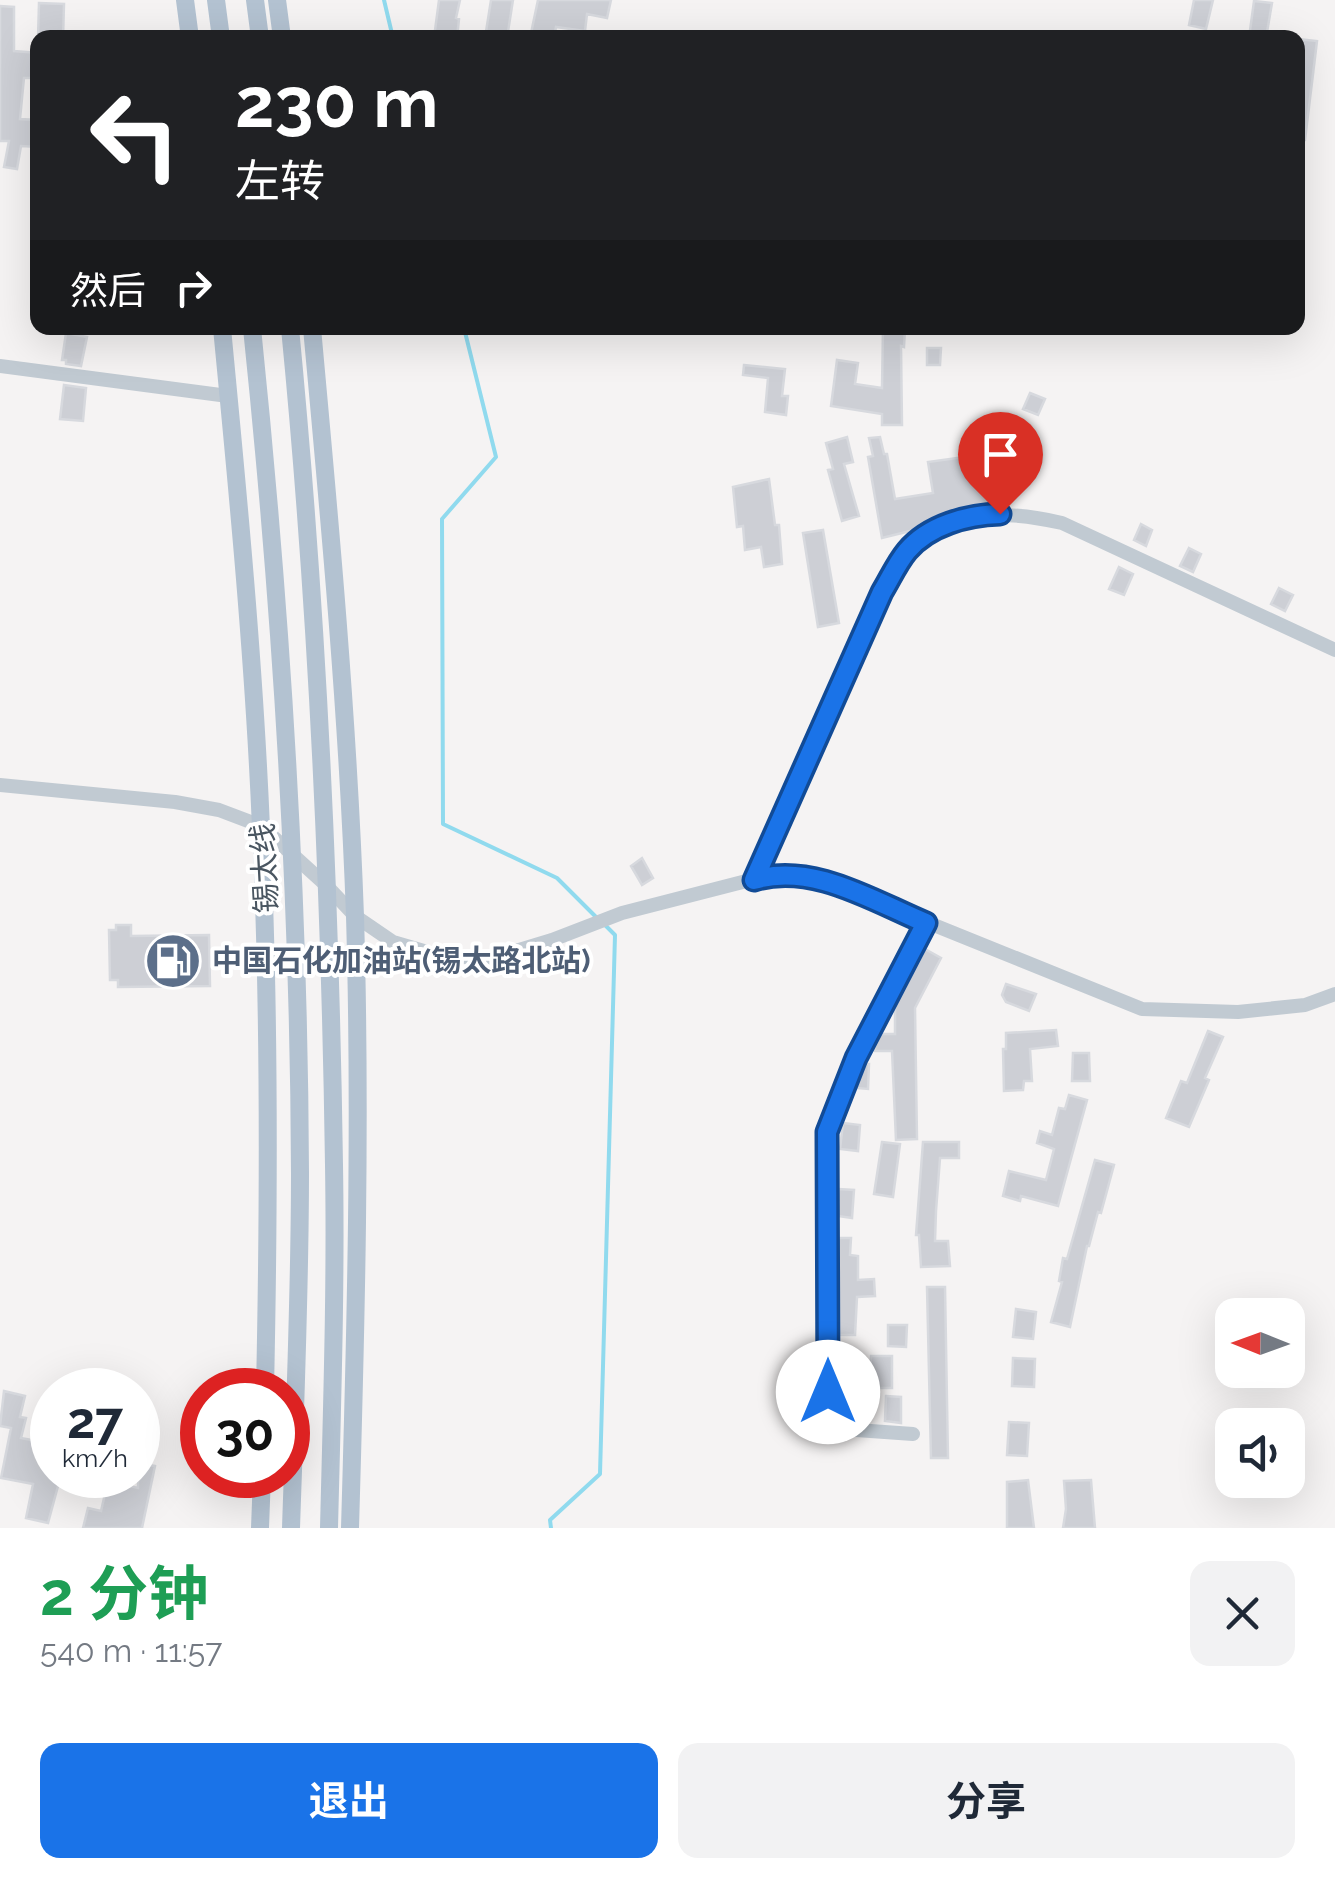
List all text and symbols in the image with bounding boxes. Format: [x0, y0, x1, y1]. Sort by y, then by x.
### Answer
text: 230 m [235, 61, 439, 143]
icon: left [70, 70, 200, 200]
text: 左转 [235, 155, 325, 208]
icon: right [166, 260, 221, 315]
text: 然后 [70, 268, 146, 313]
pin [958, 412, 1043, 515]
icon: arrive [973, 427, 1028, 482]
street label: 锡太线 [245, 822, 284, 914]
fuel station icon: 中国石化加油站(锡太路北站) [143, 931, 203, 991]
place label: 中国石化加油站(锡太路北站) [212, 943, 591, 978]
north arrow [1215, 1298, 1305, 1388]
map controls [1215, 1298, 1305, 1498]
position arrow [776, 1340, 880, 1444]
speed limit sign: 30 [180, 1368, 310, 1498]
text: 27 [67, 1391, 123, 1450]
button: sound [1215, 1408, 1305, 1498]
text: km/h [62, 1443, 128, 1473]
text: 2 分钟 [40, 1559, 208, 1629]
button: close [1190, 1561, 1295, 1666]
text: 540 m · 11:57 [40, 1632, 222, 1669]
button: 退出 [40, 1743, 658, 1858]
button: 分享 [678, 1743, 1295, 1858]

